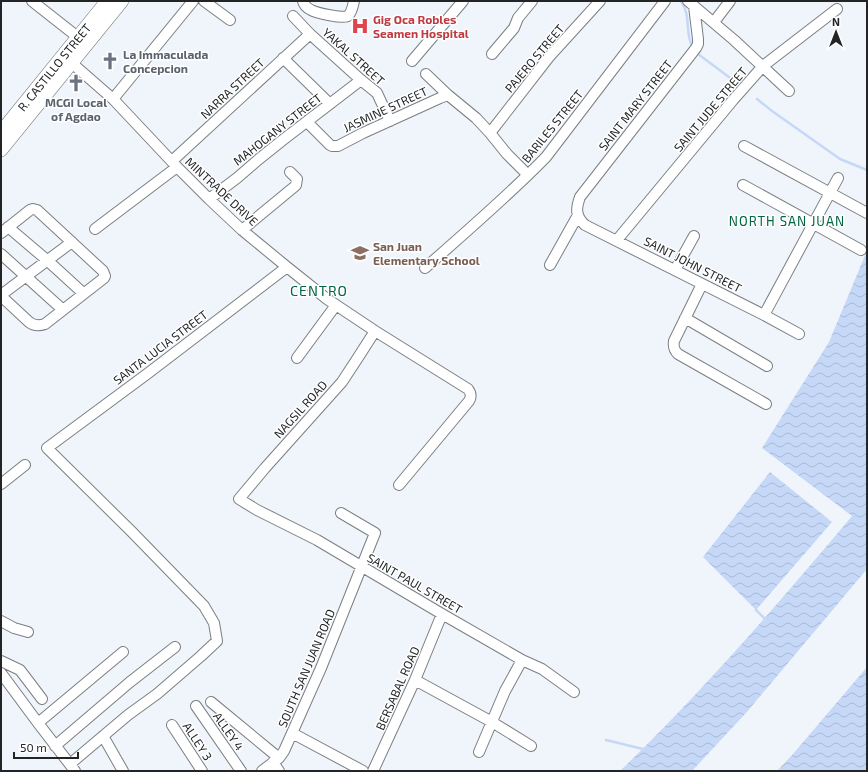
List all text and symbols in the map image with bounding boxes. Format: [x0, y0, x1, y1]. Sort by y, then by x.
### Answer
place label: Gig Oca Robles Seamen Hospital [373, 12, 469, 40]
north arrow [816, 12, 856, 52]
text: N [832, 15, 840, 28]
hospital icon: Gig Oca Robles Seamen Hospital [350, 16, 370, 36]
street label: R. CASTILLO STREET [14, 20, 94, 114]
street label: PAJERO STREET [501, 21, 567, 95]
street label: YAKAL STREET [320, 25, 388, 87]
place label: La Immaculada Concepcion [123, 47, 209, 75]
church icon: La Immaculada Concepcion [100, 51, 120, 71]
street label: NARRA STREET [197, 55, 267, 121]
street label: SAINT MARY STREET [595, 57, 675, 153]
street label: SAINT JUDE STREET [671, 64, 749, 154]
church icon: MCGI Local of Agdao [66, 73, 86, 93]
street label: JASMINE STREET [341, 83, 429, 135]
street label: BARILES STREET [518, 87, 586, 165]
street label: MAHOGANY STREET [230, 90, 324, 168]
place label: MCGI Local of Agdao [45, 95, 107, 123]
street label: MINTRADE DRIVE [183, 154, 261, 228]
district label: NORTH SAN JUAN [729, 213, 845, 229]
street label: SAINT JOHN STREET [642, 233, 744, 295]
place label: San Juan Elementary School [373, 239, 480, 268]
school or university icon: San Juan Elementary School [350, 243, 370, 263]
district label: CENTRO [290, 282, 348, 299]
street label: SANTA LUCIA STREET [110, 307, 210, 387]
street label: NAGSIL ROAD [270, 377, 330, 441]
street label: SAINT PAUL STREET [365, 550, 465, 616]
street label: SOUTH SAN JUAN ROAD [275, 607, 337, 729]
street label: BERSABAL ROAD [372, 644, 422, 732]
street label: ALLEY 4 [211, 709, 247, 753]
street label: ALLEY 3 [181, 719, 215, 763]
scale bar [14, 734, 78, 760]
text: 50 m [20, 740, 47, 754]

